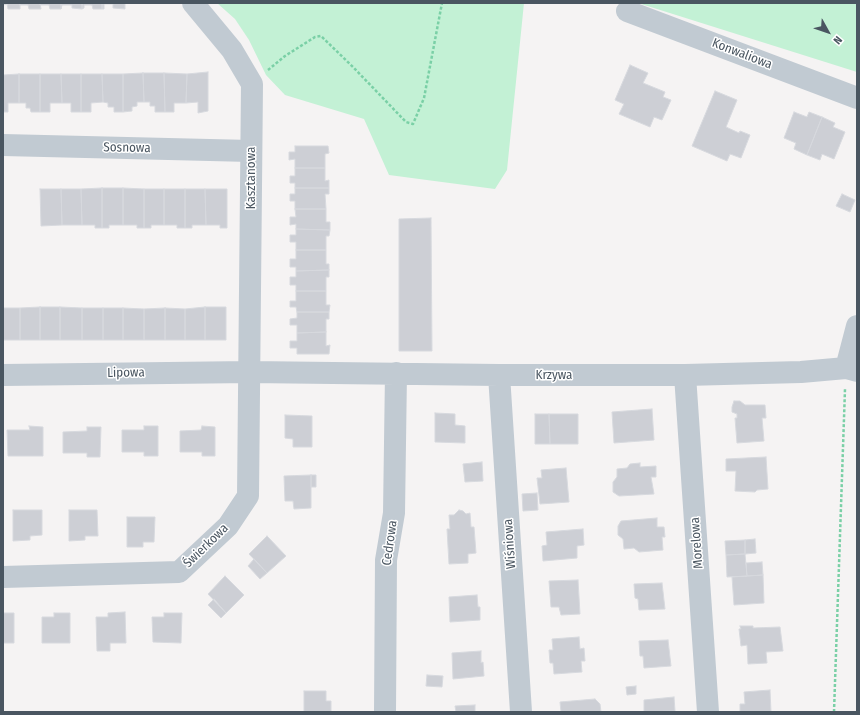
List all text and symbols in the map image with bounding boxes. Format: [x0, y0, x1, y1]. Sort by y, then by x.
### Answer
north arrow [808, 12, 848, 52]
text: N [830, 33, 845, 47]
street label: Konwaliowa [710, 35, 774, 73]
street label: Sosnowa [103, 140, 151, 156]
street label: Kasztanowa [243, 147, 259, 209]
street label: Lipowa [107, 365, 145, 381]
street label: Krzywa [536, 367, 572, 383]
street label: Morelowa [687, 517, 707, 569]
street label: Wiśniowa [500, 518, 520, 570]
street label: Cedrowa [379, 519, 401, 567]
street label: Świerkowa [180, 521, 232, 571]

